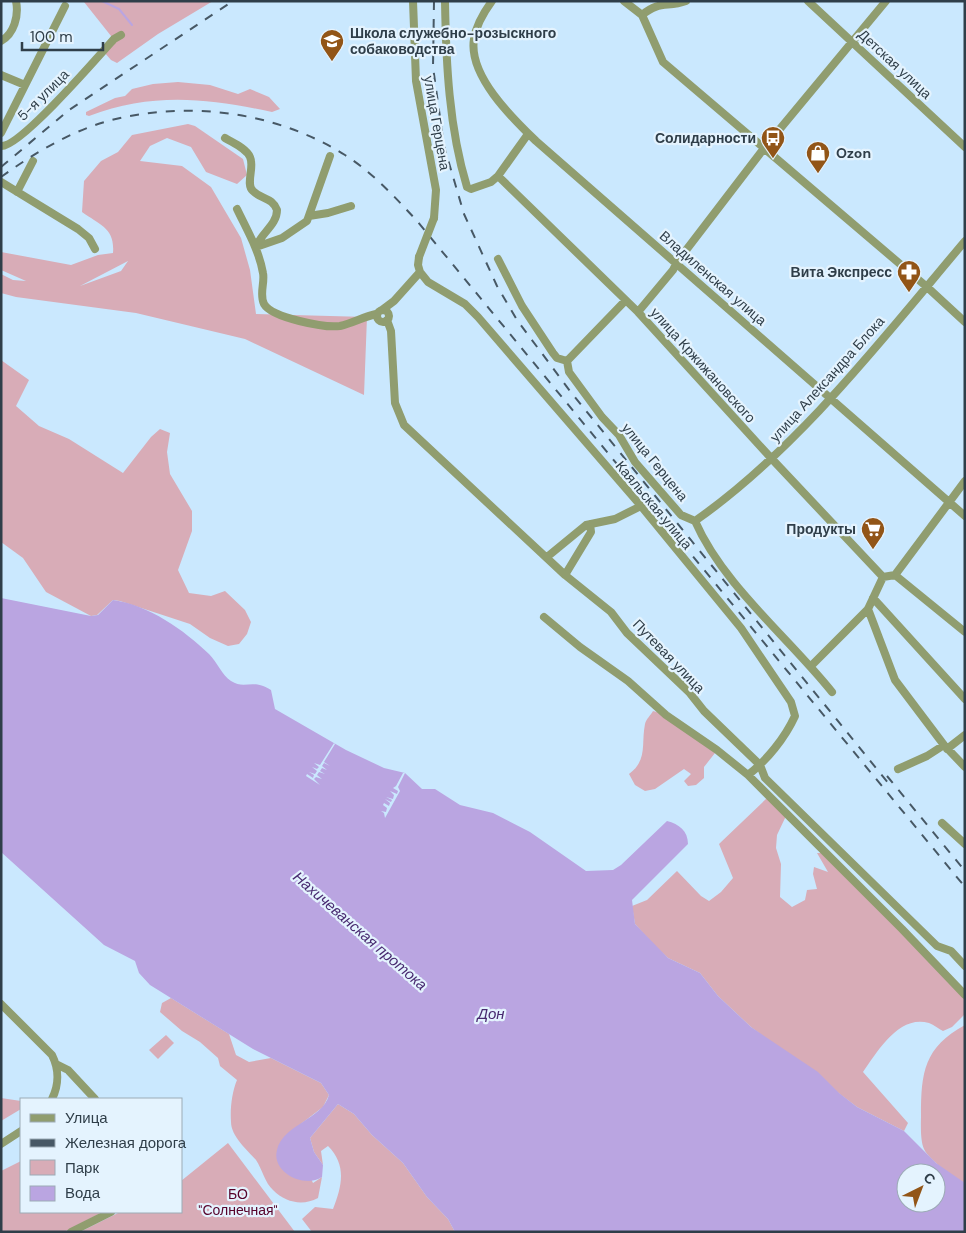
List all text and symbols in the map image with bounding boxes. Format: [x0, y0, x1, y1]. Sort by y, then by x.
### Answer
scale bar [22, 20, 104, 52]
place label: Школа служебно-розыскного собаководства [350, 24, 556, 58]
street label: Детская улица [854, 25, 936, 103]
text: 100 m [30, 27, 73, 47]
school or university icon: Школа служебно-розыскного собаководства [319, 28, 345, 62]
street label: 5-я улица [13, 65, 73, 125]
street label: улица Герцена [420, 74, 454, 172]
bus stop icon: Солидарности [760, 125, 786, 159]
place label: Солидарности [655, 129, 756, 147]
shop icon: Ozon [805, 140, 831, 174]
place label: Ozon [836, 144, 871, 162]
street label: Владиленская улица [656, 227, 770, 330]
pharmacy icon: Вита Экспресс [896, 259, 922, 293]
place label: Вита Экспресс [791, 263, 892, 281]
street label: улица Кржижановского [646, 304, 760, 427]
street label: улица Александра Блока [766, 312, 888, 446]
street label: улица Герцена [618, 419, 692, 505]
street label: Каяльская улица [612, 457, 696, 553]
supermarket icon: Продукты [860, 516, 886, 550]
place label: Продукты [786, 520, 856, 538]
street label: Путевая улица [629, 615, 709, 697]
water label: Нахичеванская протока [289, 867, 431, 995]
water label: Дон [475, 1004, 505, 1024]
legend [20, 1098, 182, 1213]
text: Улица [65, 1108, 108, 1128]
text: Железная дорога [65, 1133, 187, 1153]
text: Парк [65, 1158, 99, 1178]
north arrow [896, 1163, 946, 1213]
text: С [920, 1168, 939, 1188]
text: Вода [65, 1183, 101, 1203]
park label: БО "Солнечная" [198, 1185, 278, 1219]

